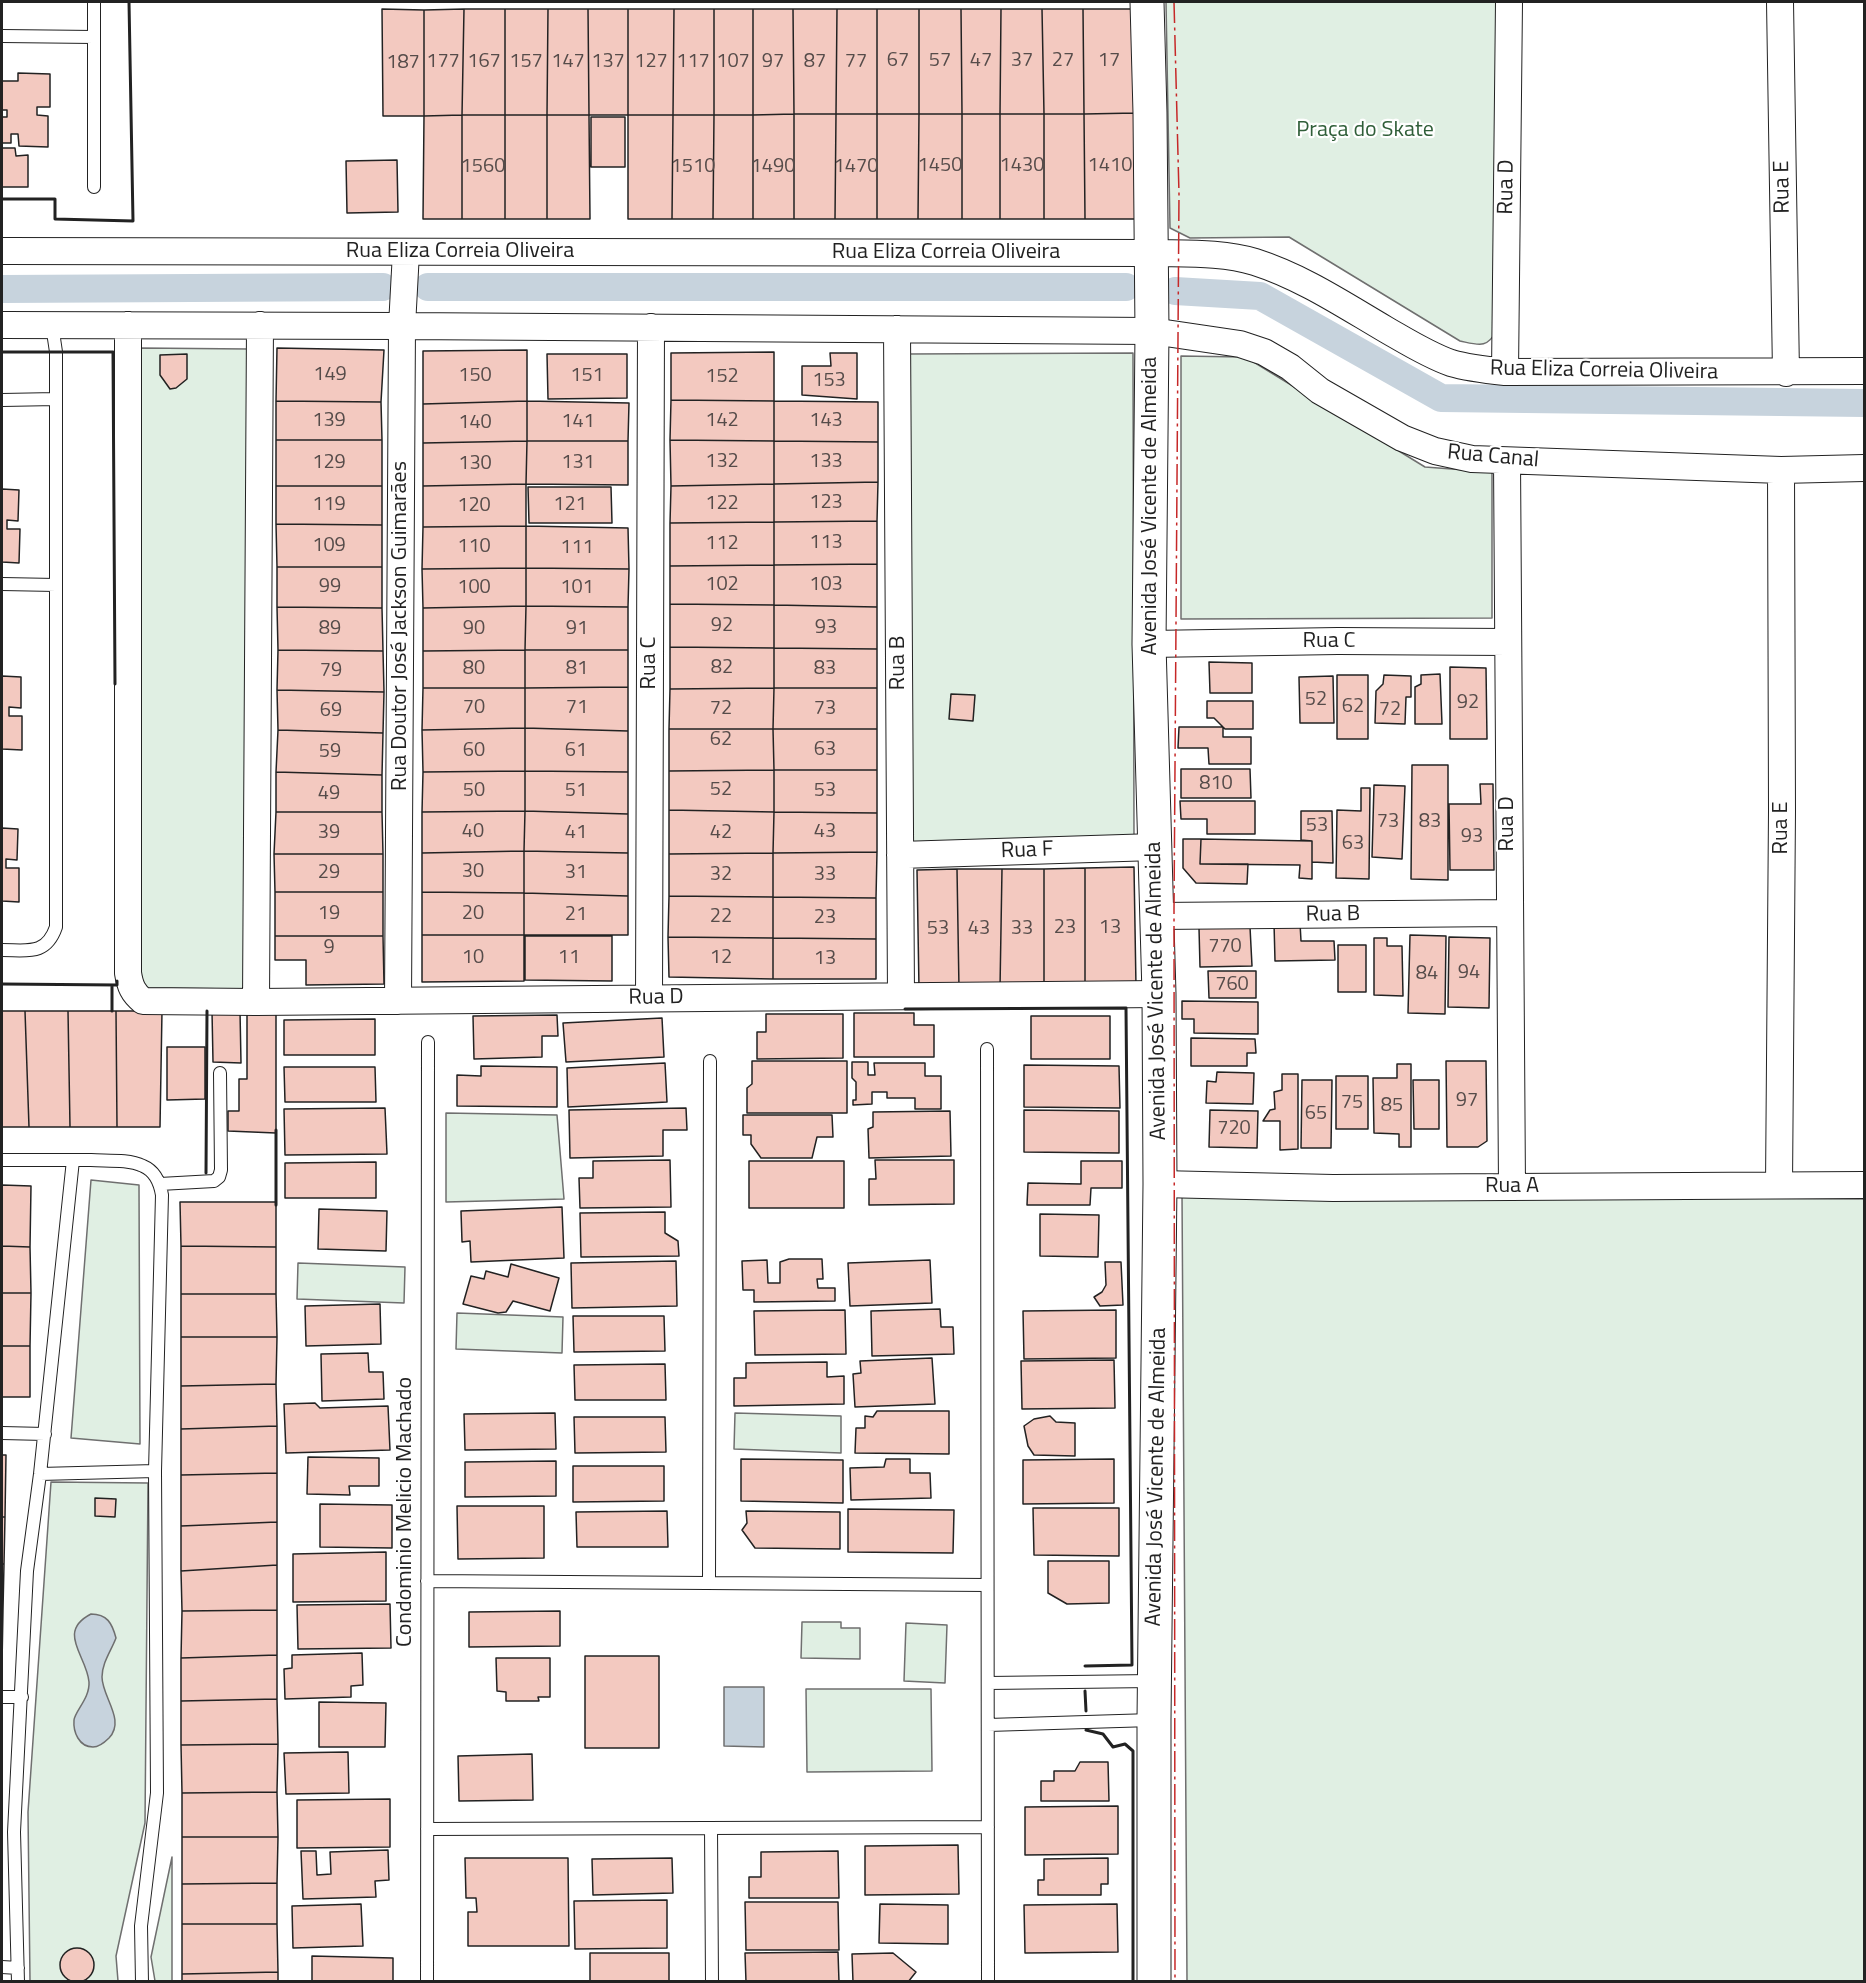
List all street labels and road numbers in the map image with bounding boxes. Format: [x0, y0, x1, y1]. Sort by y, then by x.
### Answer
street label: Rua D [1493, 159, 1521, 215]
street label: Rua E [1769, 160, 1797, 214]
street label: Rua Eliza Correia Oliveira [346, 239, 574, 265]
street label: Rua Eliza Correia Oliveira [832, 240, 1060, 266]
street label: Rua Eliza Correia Oliveira [1490, 356, 1718, 386]
street label: Avenida José Vicente de Almeida [1138, 357, 1164, 655]
street label: Rua Canal [1446, 440, 1540, 474]
street label: Rua Doutor José Jackson Guimarães [388, 461, 414, 791]
street label: Rua C [1303, 629, 1355, 655]
street label: Rua B [886, 636, 912, 690]
street label: Rua C [637, 637, 663, 689]
street label: Rua D [1495, 796, 1521, 852]
street label: Rua E [1769, 801, 1795, 855]
street label: Rua F [1000, 837, 1054, 865]
street label: Avenida José Vicente de Almeida [1141, 841, 1173, 1141]
street label: Rua B [1305, 901, 1361, 929]
street label: Rua D [628, 984, 684, 1012]
street label: Rua A [1485, 1174, 1539, 1200]
street label: Avenida José Vicente de Almeida [1141, 1327, 1173, 1627]
street label: Condominio Melicio Machado [393, 1377, 419, 1647]

